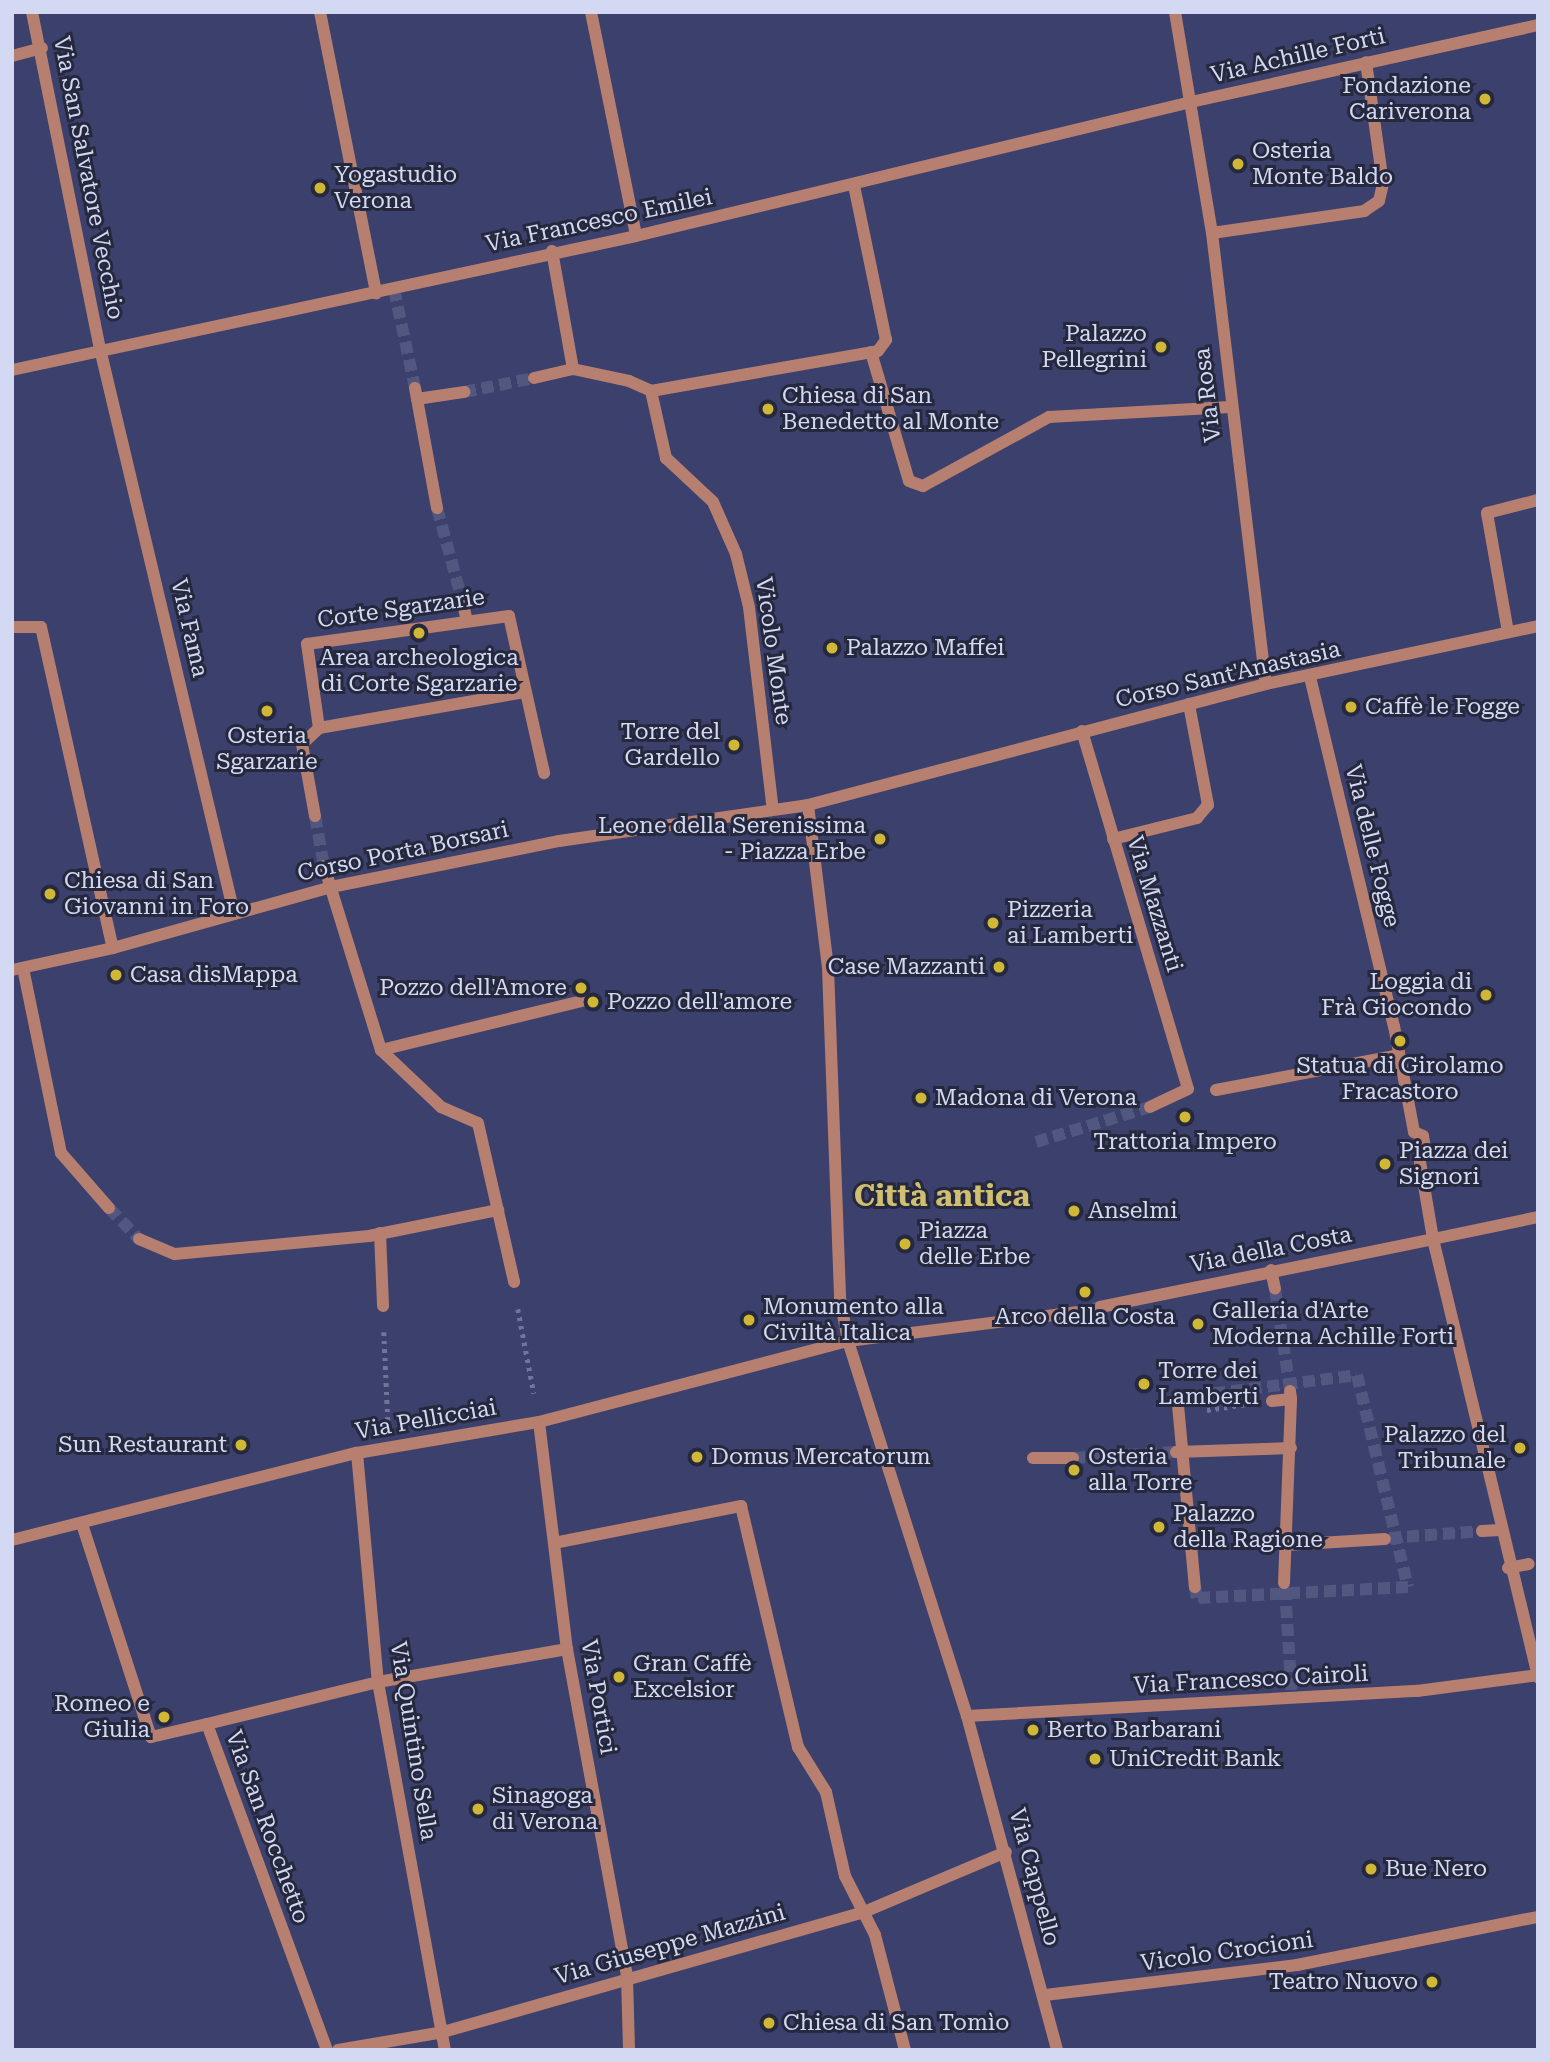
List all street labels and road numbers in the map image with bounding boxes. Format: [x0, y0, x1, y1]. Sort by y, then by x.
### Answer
street label: Via Achille Forti [1208, 23, 1388, 89]
street label: Via San Salvatore Vecchio [47, 34, 129, 322]
street label: Via Francesco Emilei [483, 183, 715, 259]
street label: Via Rosa [1189, 346, 1227, 444]
street label: Vicolo Monte [749, 575, 797, 727]
street label: Via Fama [164, 576, 214, 680]
street label: Corte Sgarzarie [316, 584, 486, 634]
street label: Corso Sant'Anastasia [1113, 636, 1343, 714]
street label: Via delle Fogge [1338, 762, 1406, 930]
street label: Corso Porta Borsari [295, 816, 511, 888]
street label: Via Mazzanti [1120, 833, 1188, 975]
street label: Via della Costa [1188, 1221, 1354, 1279]
street label: Via Pellicciai [353, 1394, 499, 1446]
street label: Via Portici [574, 1637, 622, 1757]
street label: Via Quintino Sella [384, 1640, 442, 1842]
street label: Via Francesco Cairoli [1133, 1660, 1369, 1700]
street label: Via San Rocchetto [219, 1727, 315, 1927]
street label: Via Cappello [1002, 1805, 1066, 1949]
street label: Via Giuseppe Mazzini [552, 1899, 788, 1991]
street label: Vicolo Crocioni [1139, 1926, 1315, 1978]

